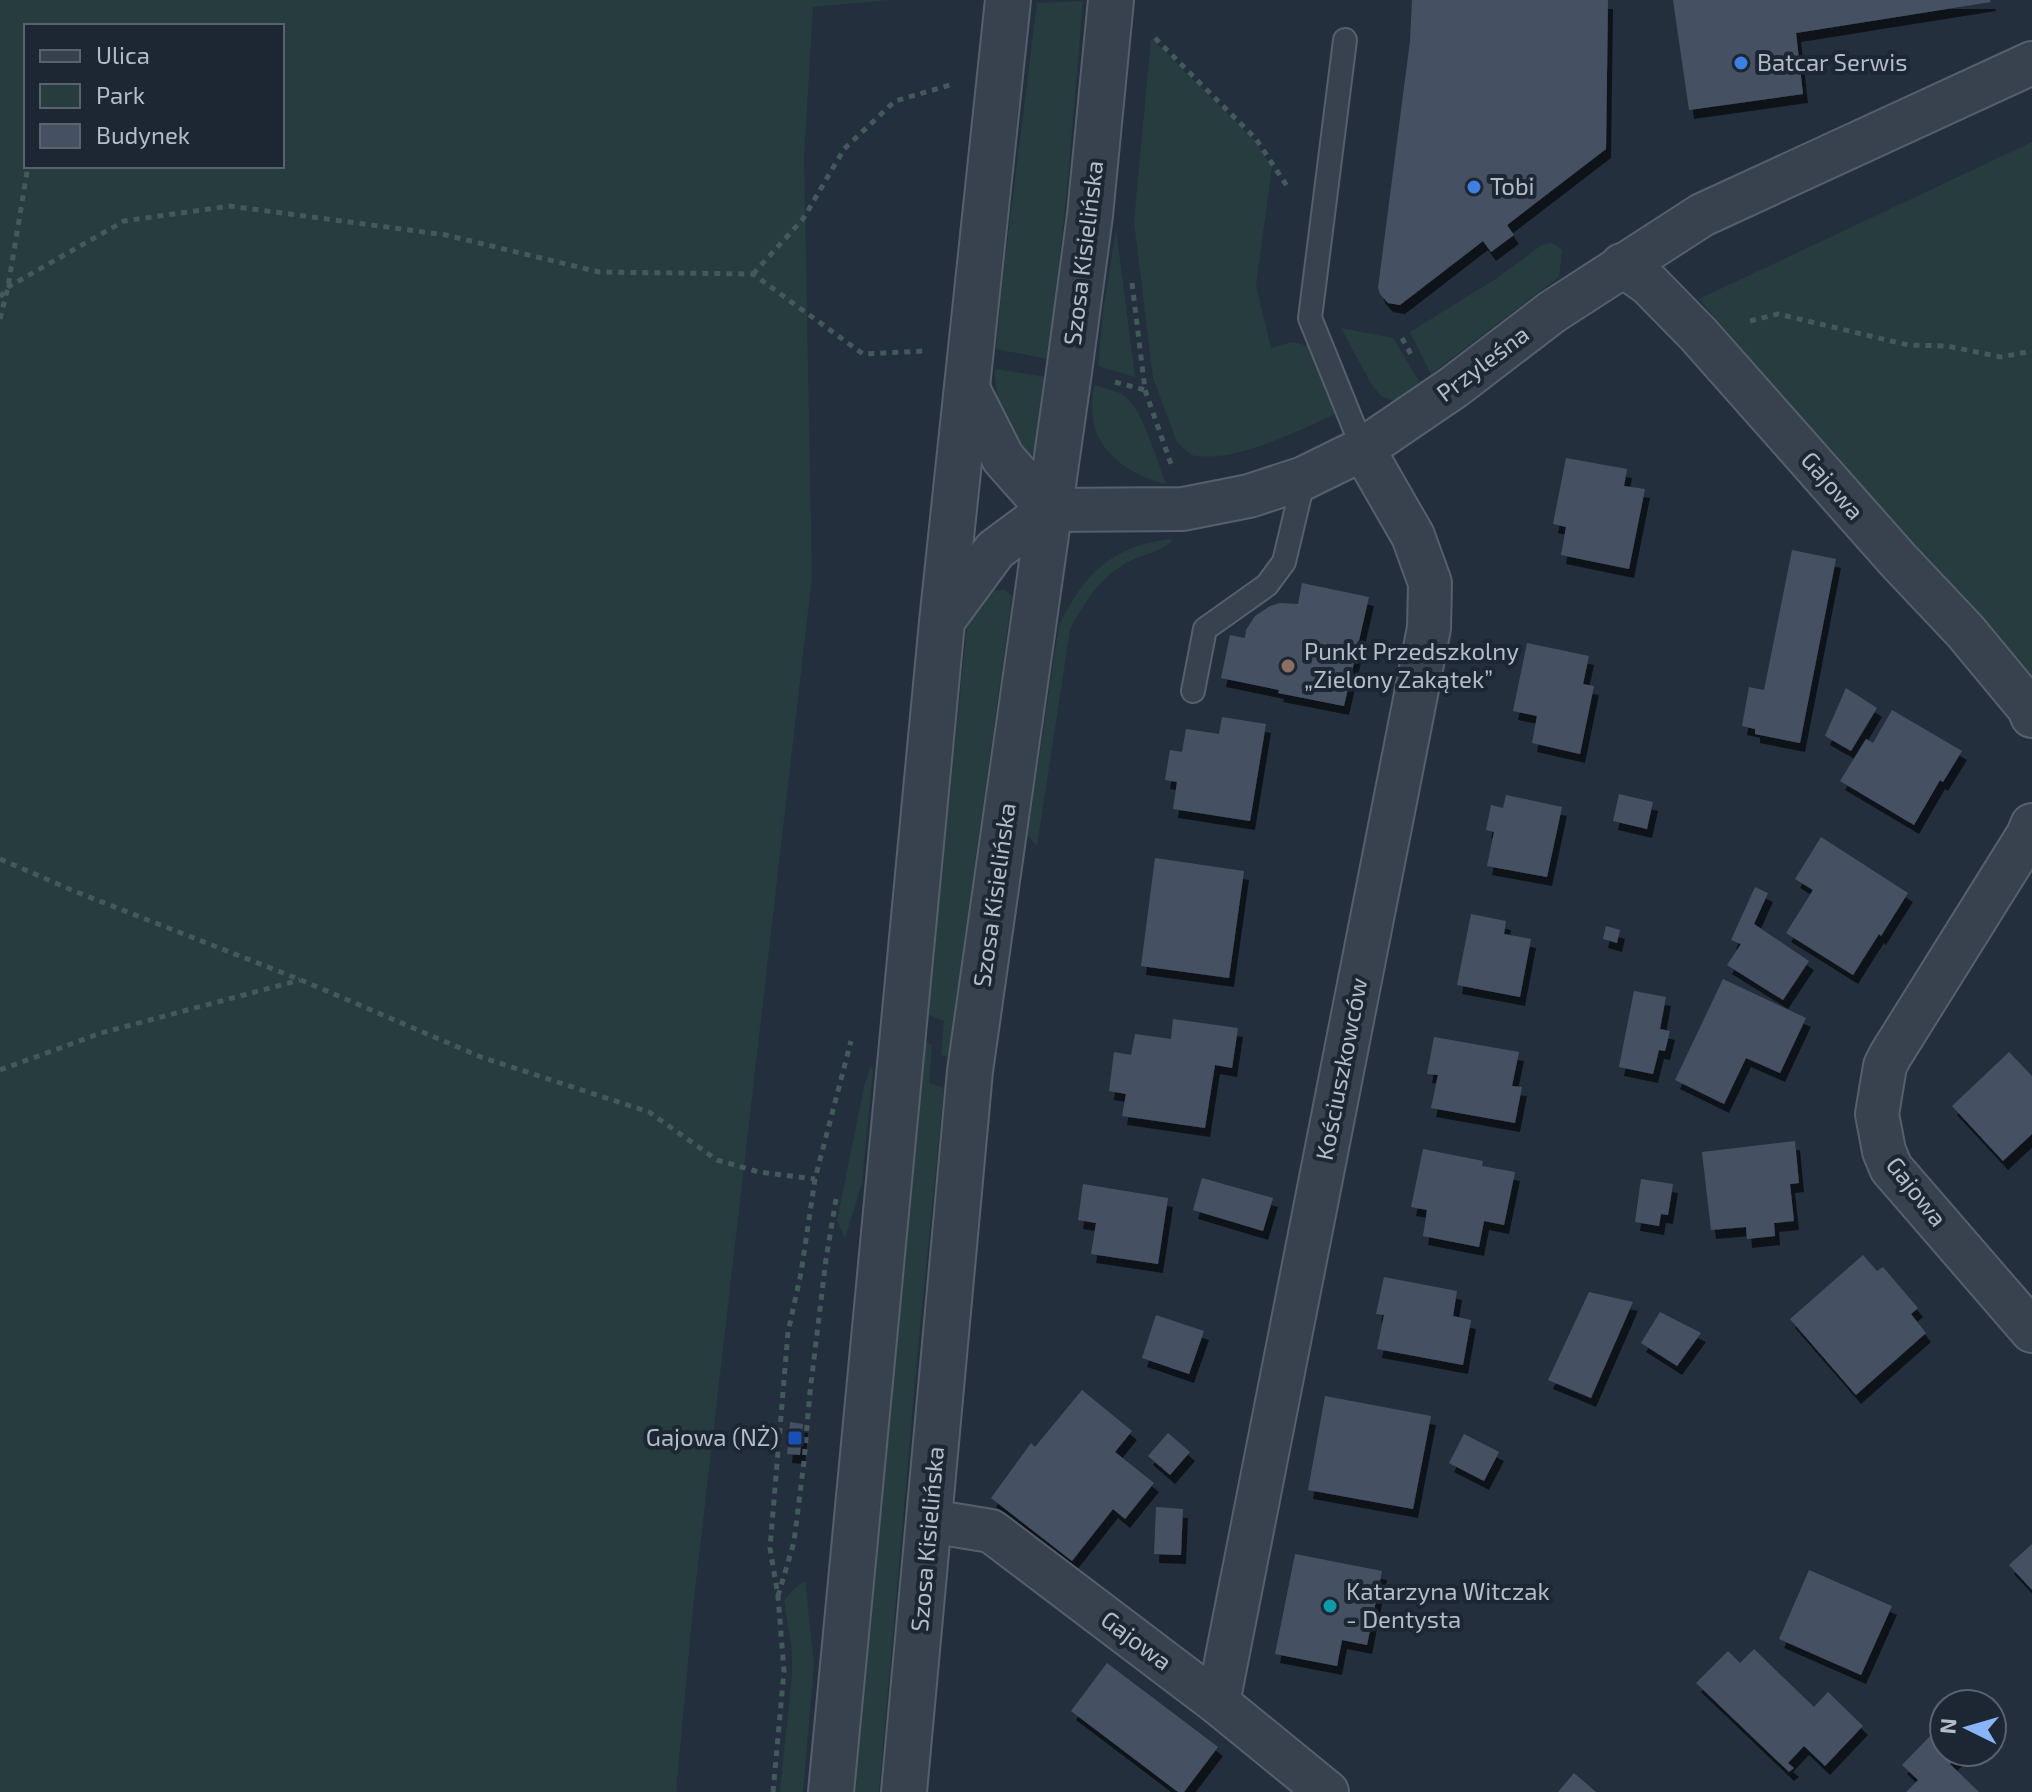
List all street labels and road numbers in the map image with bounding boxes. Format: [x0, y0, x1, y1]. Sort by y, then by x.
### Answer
street label: Szosa Kisielińska [1057, 159, 1108, 347]
street label: Przyleśna [1430, 319, 1534, 407]
street label: Gajowa [1796, 445, 1871, 525]
street label: Szosa Kisielińska [966, 801, 1021, 989]
street label: Kościuszkowców [1309, 975, 1373, 1163]
street label: Gajowa [1881, 1150, 1953, 1232]
street label: Szosa Kisielińska [904, 1445, 949, 1633]
street label: Gajowa [1096, 1604, 1178, 1676]

